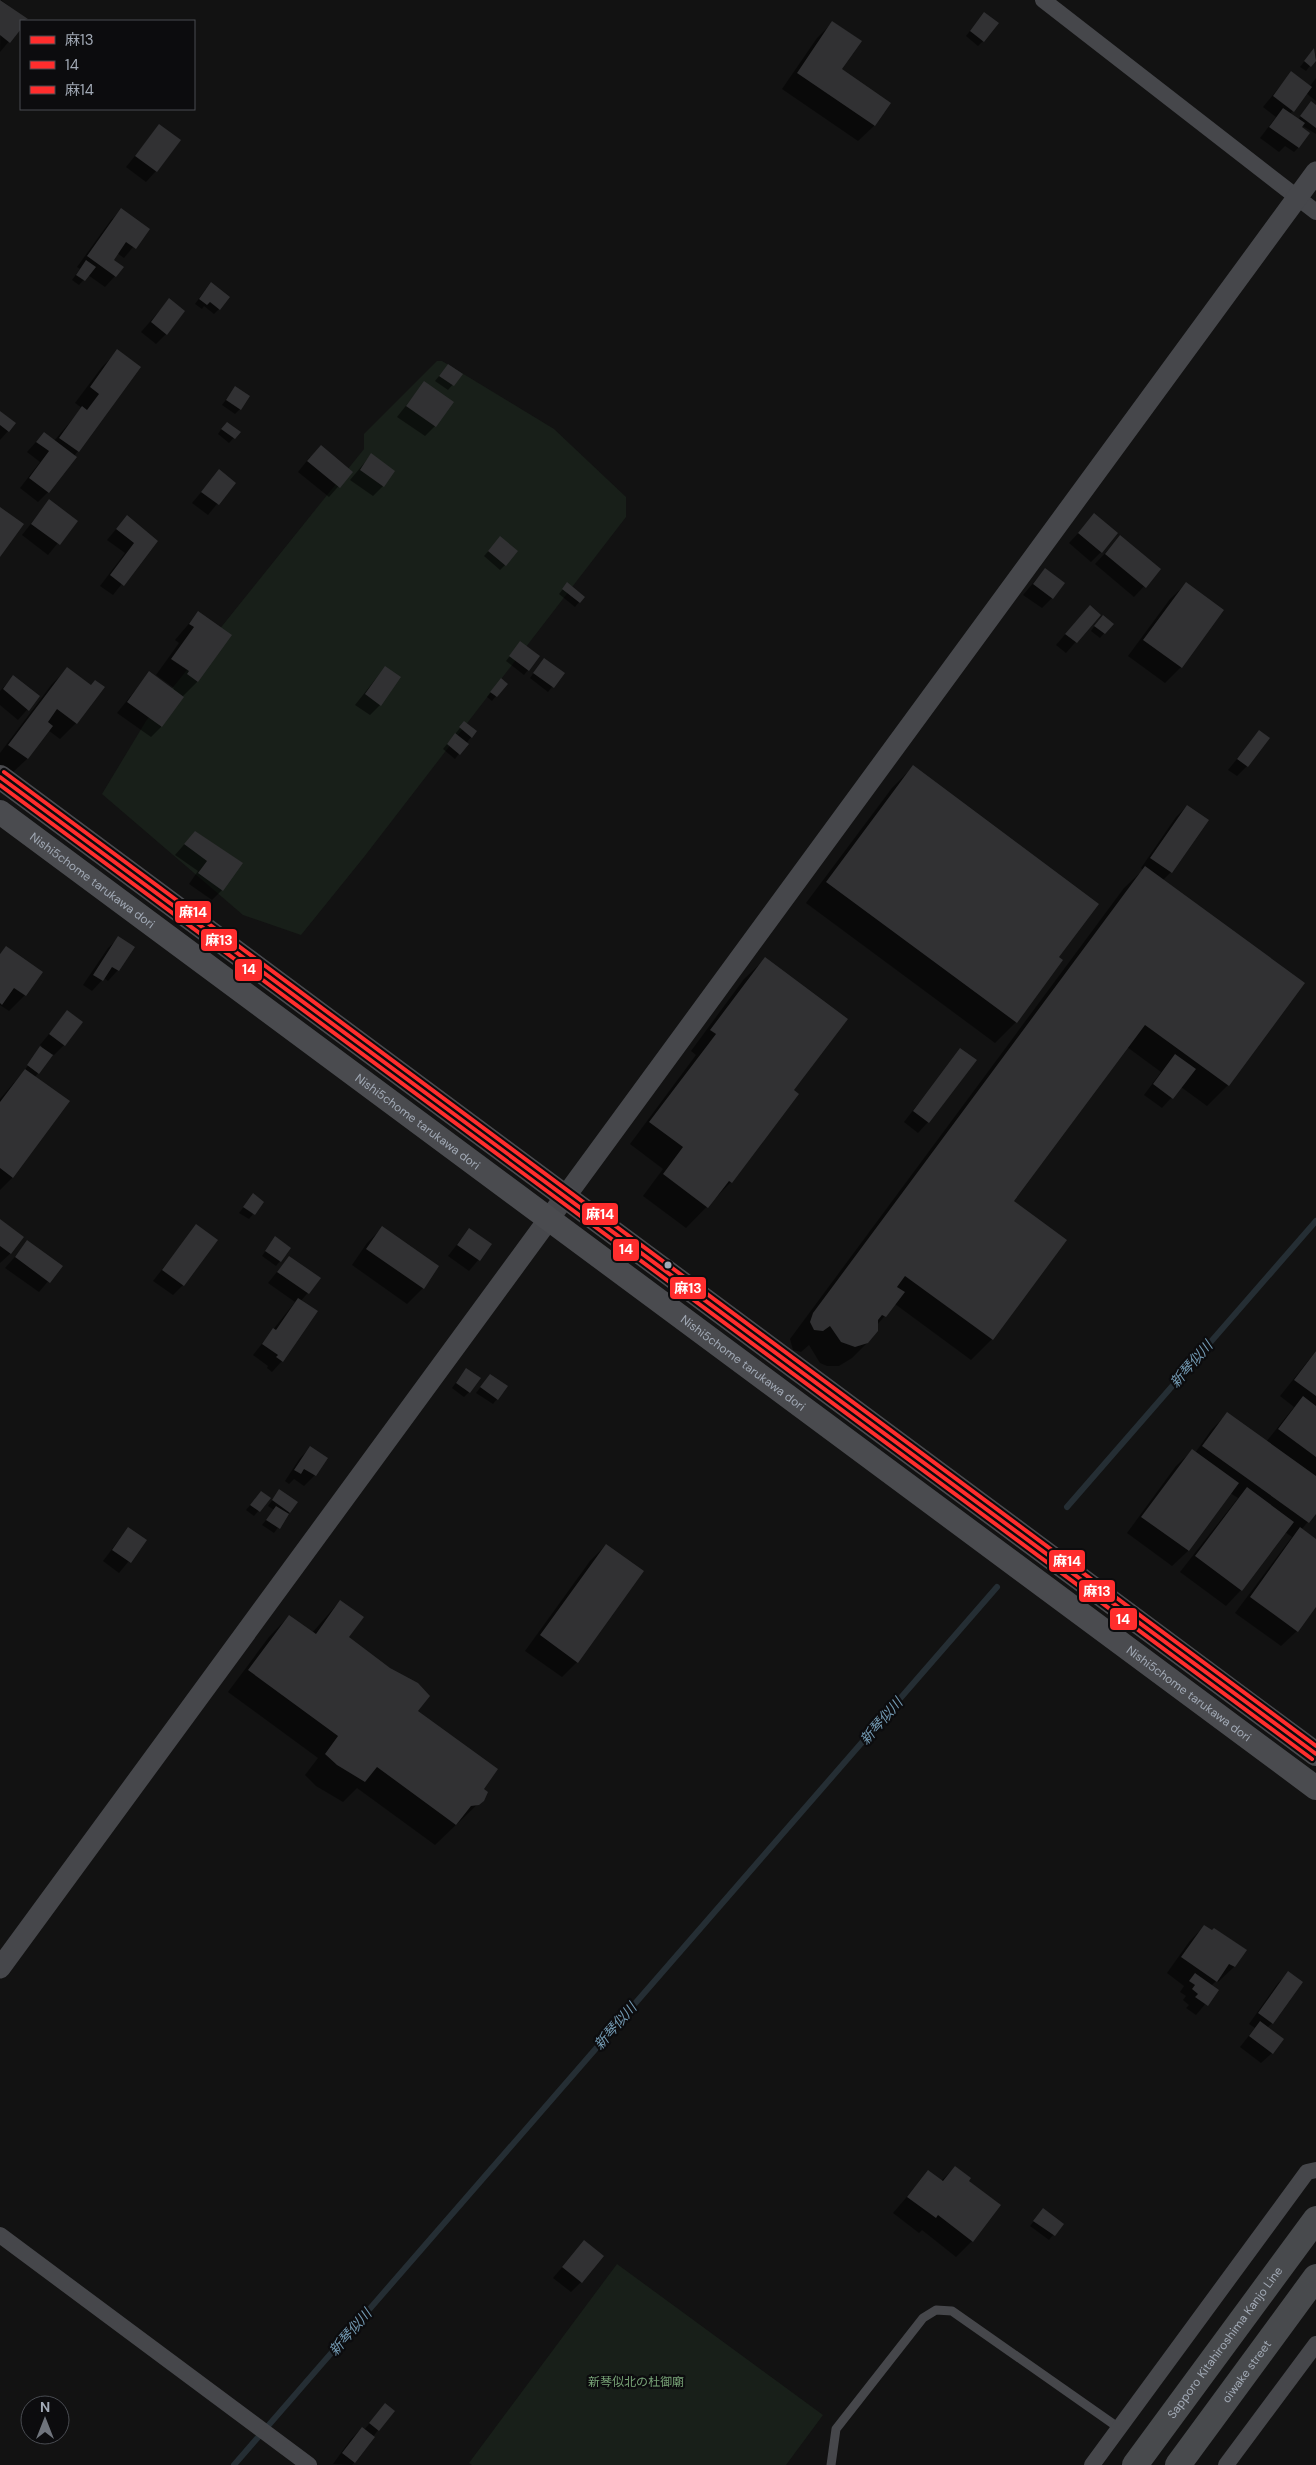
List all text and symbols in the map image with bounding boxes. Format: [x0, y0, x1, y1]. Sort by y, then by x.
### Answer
legend [20, 20, 195, 110]
text: 麻13 [65, 30, 94, 50]
text: 14 [65, 55, 79, 75]
text: 麻14 [65, 80, 94, 100]
street label: Nishi5chome tarukawa dori [27, 829, 158, 932]
line badge: 麻14 [174, 900, 212, 924]
text: 麻14 [179, 903, 207, 921]
line badge: 麻13 [200, 928, 238, 952]
text: 麻13 [205, 931, 233, 949]
line badge: 14 [234, 958, 263, 982]
text: 14 [242, 960, 256, 978]
street label: Nishi5chome tarukawa dori [352, 1070, 483, 1173]
line badge: 麻14 [581, 1202, 619, 1226]
text: 麻14 [586, 1205, 614, 1223]
line badge: 14 [612, 1238, 640, 1262]
text: 14 [619, 1240, 633, 1258]
unlabelled marker [663, 1260, 673, 1270]
line badge: 麻13 [669, 1276, 707, 1300]
text: 麻13 [674, 1279, 702, 1297]
street label: Nishi5chome tarukawa dori [677, 1311, 809, 1415]
water label: 新琴似川 [1166, 1335, 1217, 1391]
line badge: 麻14 [1048, 1549, 1086, 1573]
text: 麻14 [1053, 1552, 1081, 1570]
line badge: 麻13 [1078, 1579, 1116, 1603]
text: 麻13 [1083, 1582, 1111, 1600]
line badge: 14 [1109, 1607, 1138, 1631]
text: 14 [1116, 1610, 1130, 1628]
street label: Nishi5chome tarukawa dori [1123, 1642, 1255, 1745]
water label: 新琴似川 [856, 1692, 907, 1748]
water label: 新琴似川 [590, 1997, 641, 2053]
street label: Sapporo Kitahiroshima Kanjo Line [1164, 2263, 1286, 2422]
water label: 新琴似川 [325, 2303, 376, 2359]
street label: oiwake street [1218, 2337, 1275, 2406]
park label: 新琴似北の杜御廟 [588, 2374, 684, 2390]
north arrow [20, 2395, 70, 2445]
text: N [40, 2398, 50, 2416]

